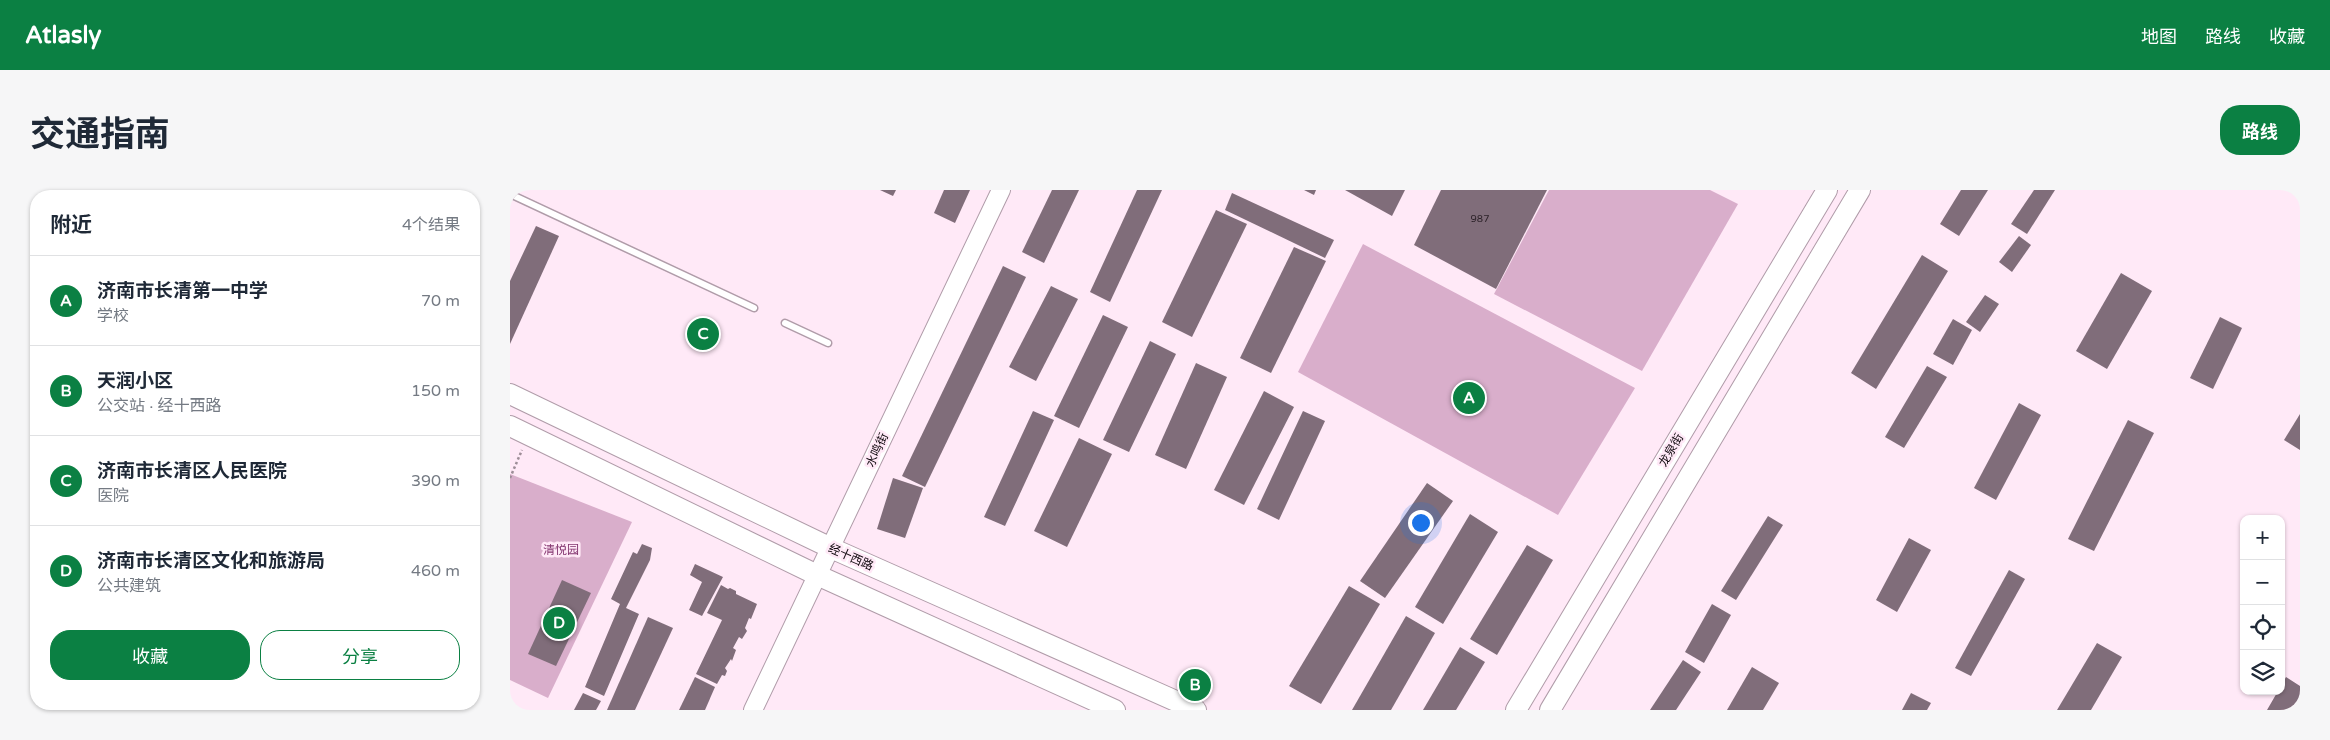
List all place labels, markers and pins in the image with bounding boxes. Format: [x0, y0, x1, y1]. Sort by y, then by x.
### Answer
pin: C [687, 315, 719, 353]
pin: A [1453, 379, 1485, 417]
pin: D [543, 604, 575, 642]
pin: B [1179, 666, 1211, 704]

